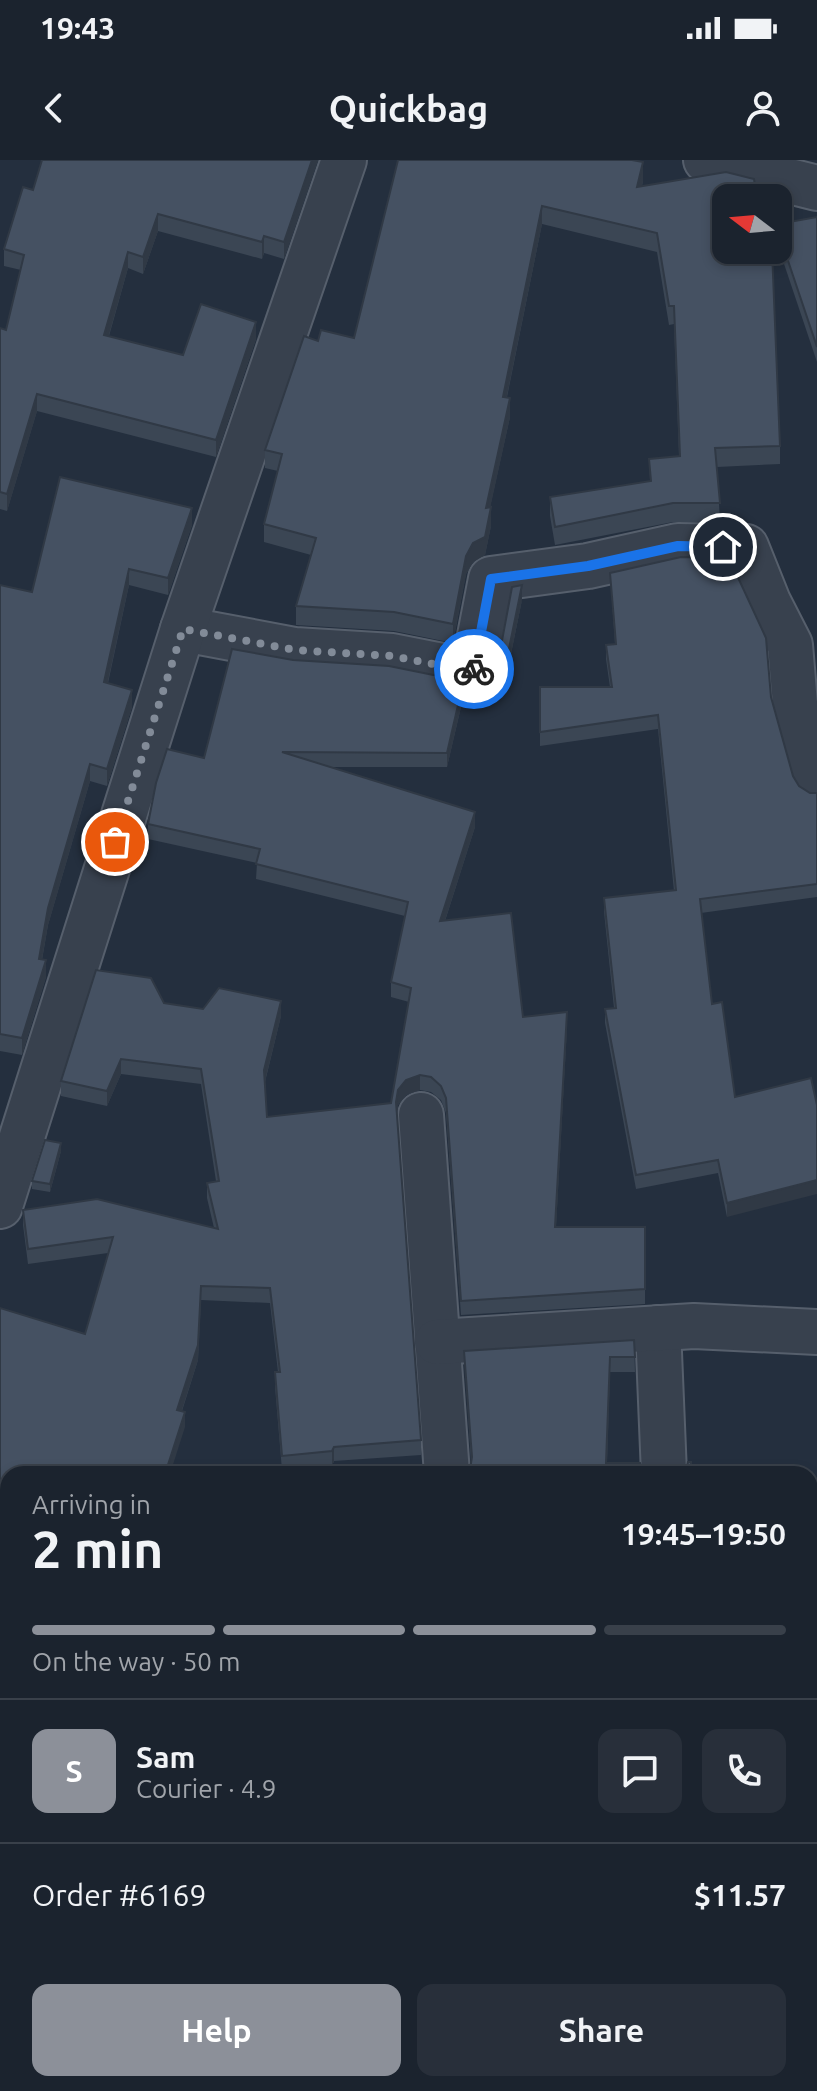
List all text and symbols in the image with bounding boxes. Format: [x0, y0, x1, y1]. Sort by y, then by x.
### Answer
text: 19:43 [40, 11, 115, 45]
icon: back [32, 86, 76, 130]
icon: person [741, 86, 785, 130]
text: Quickbag [329, 88, 488, 129]
north arrow [712, 184, 792, 264]
map controls [712, 184, 792, 264]
pin [689, 513, 757, 581]
icon: home [701, 525, 745, 569]
courier [434, 629, 514, 709]
icon: bike [452, 647, 496, 691]
pin [81, 808, 149, 876]
icon: bag [93, 820, 137, 864]
text: Arriving in [32, 1490, 151, 1519]
text: 19:45–19:50 [621, 1517, 786, 1551]
text: 2 min [32, 1520, 163, 1578]
text: On the way · 50 m [32, 1647, 240, 1676]
button: chat [598, 1729, 682, 1813]
button: phone [702, 1729, 786, 1813]
text: Sam [136, 1740, 195, 1774]
text: S [65, 1754, 83, 1788]
text: Courier · 4.9 [136, 1774, 276, 1803]
text: Order #6169 [32, 1878, 206, 1912]
text: $11.57 [694, 1878, 786, 1912]
button: Help [32, 1984, 401, 2076]
button: Share [417, 1984, 786, 2076]

